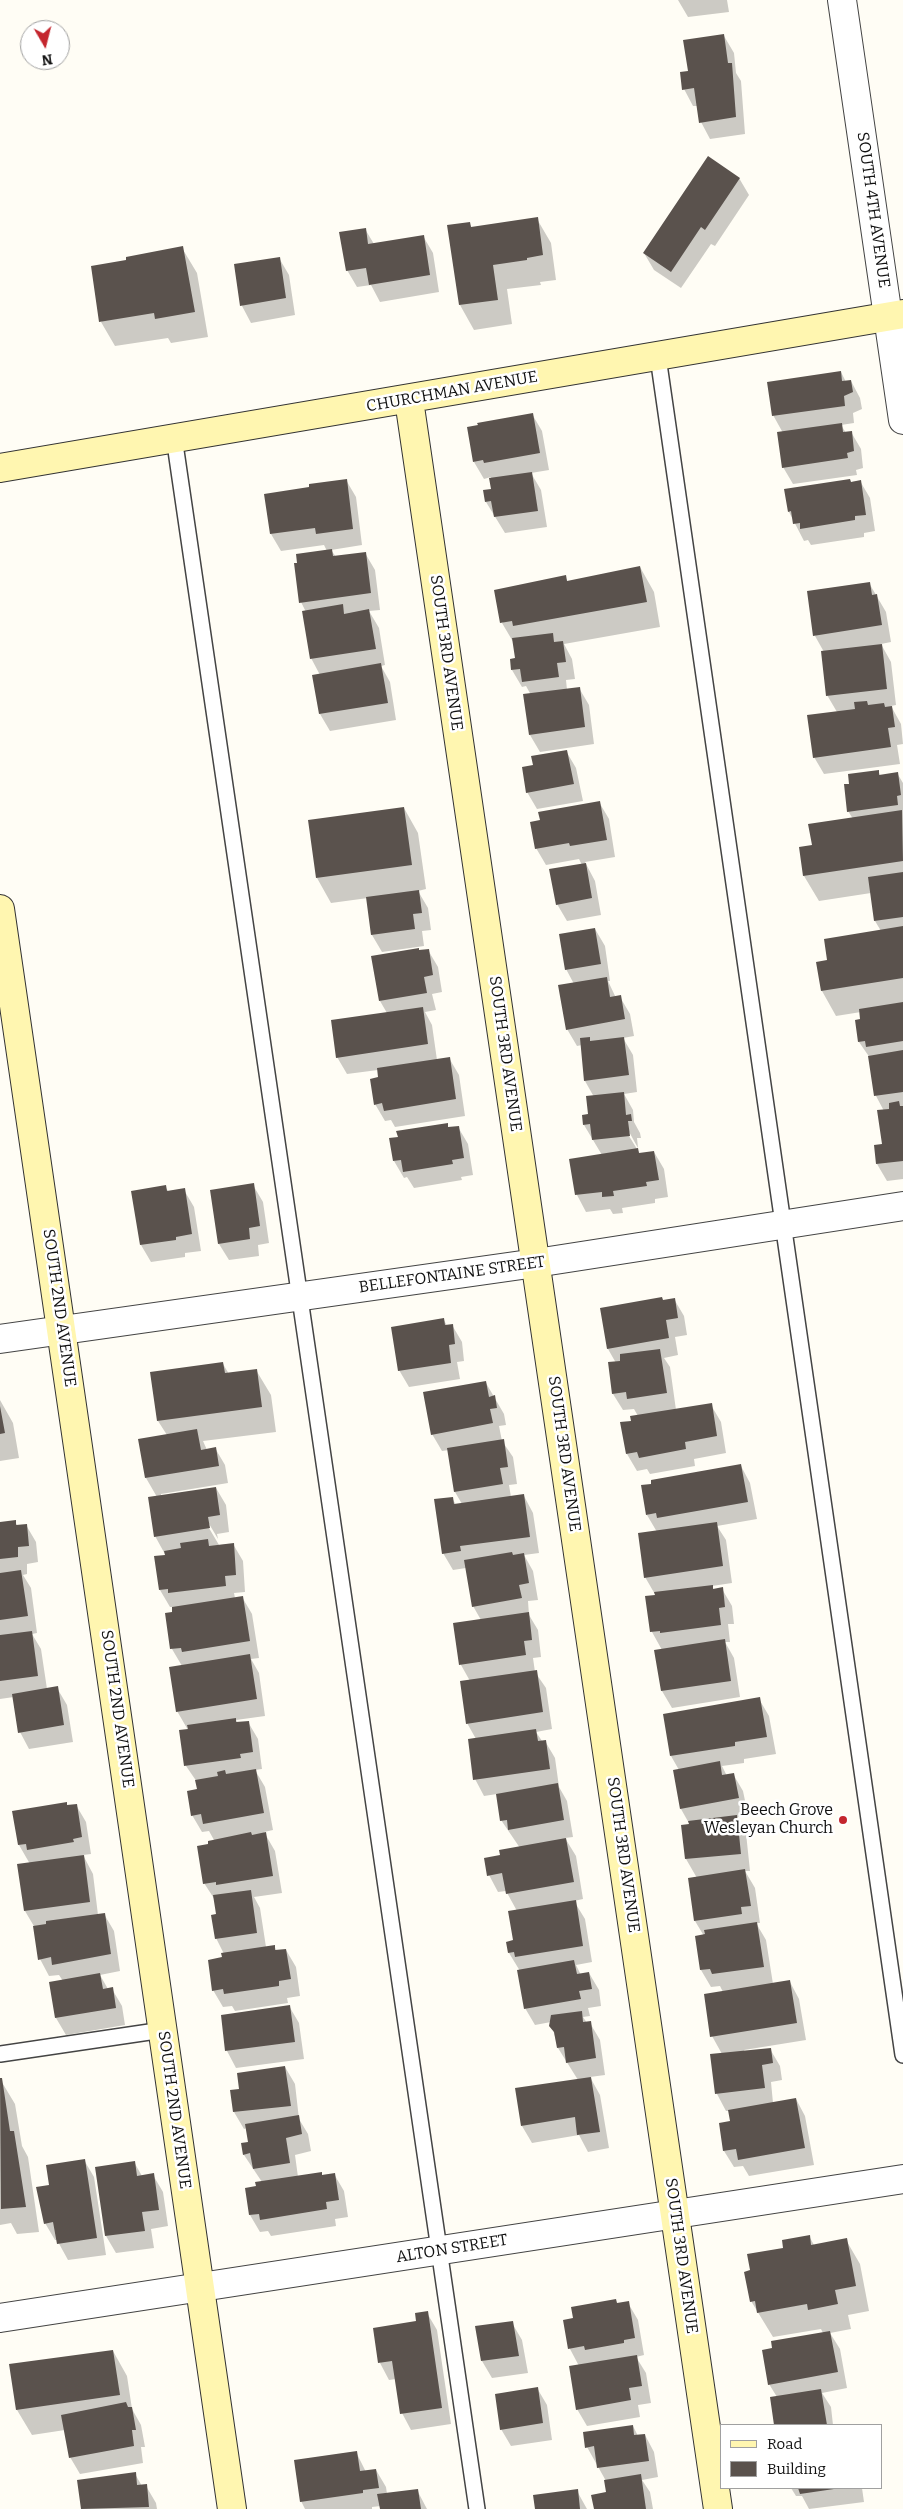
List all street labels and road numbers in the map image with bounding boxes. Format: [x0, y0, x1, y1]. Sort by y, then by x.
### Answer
street label: SOUTH 4TH AVENUE [853, 131, 893, 289]
street label: CHURCHMAN AVENUE [365, 367, 539, 417]
street label: SOUTH 3RD AVENUE [426, 574, 466, 732]
street label: SOUTH 3RD AVENUE [485, 975, 525, 1133]
street label: SOUTH 2ND AVENUE [38, 1228, 80, 1388]
street label: BELLEFONTAINE STREET [358, 1252, 546, 1298]
street label: SOUTH 3RD AVENUE [544, 1375, 584, 1533]
street label: SOUTH 2ND AVENUE [96, 1629, 138, 1789]
street label: SOUTH 3RD AVENUE [603, 1776, 643, 1934]
street label: SOUTH 2ND AVENUE [153, 2030, 195, 2190]
street label: SOUTH 3RD AVENUE [661, 2177, 701, 2335]
street label: ALTON STREET [395, 2231, 509, 2267]

